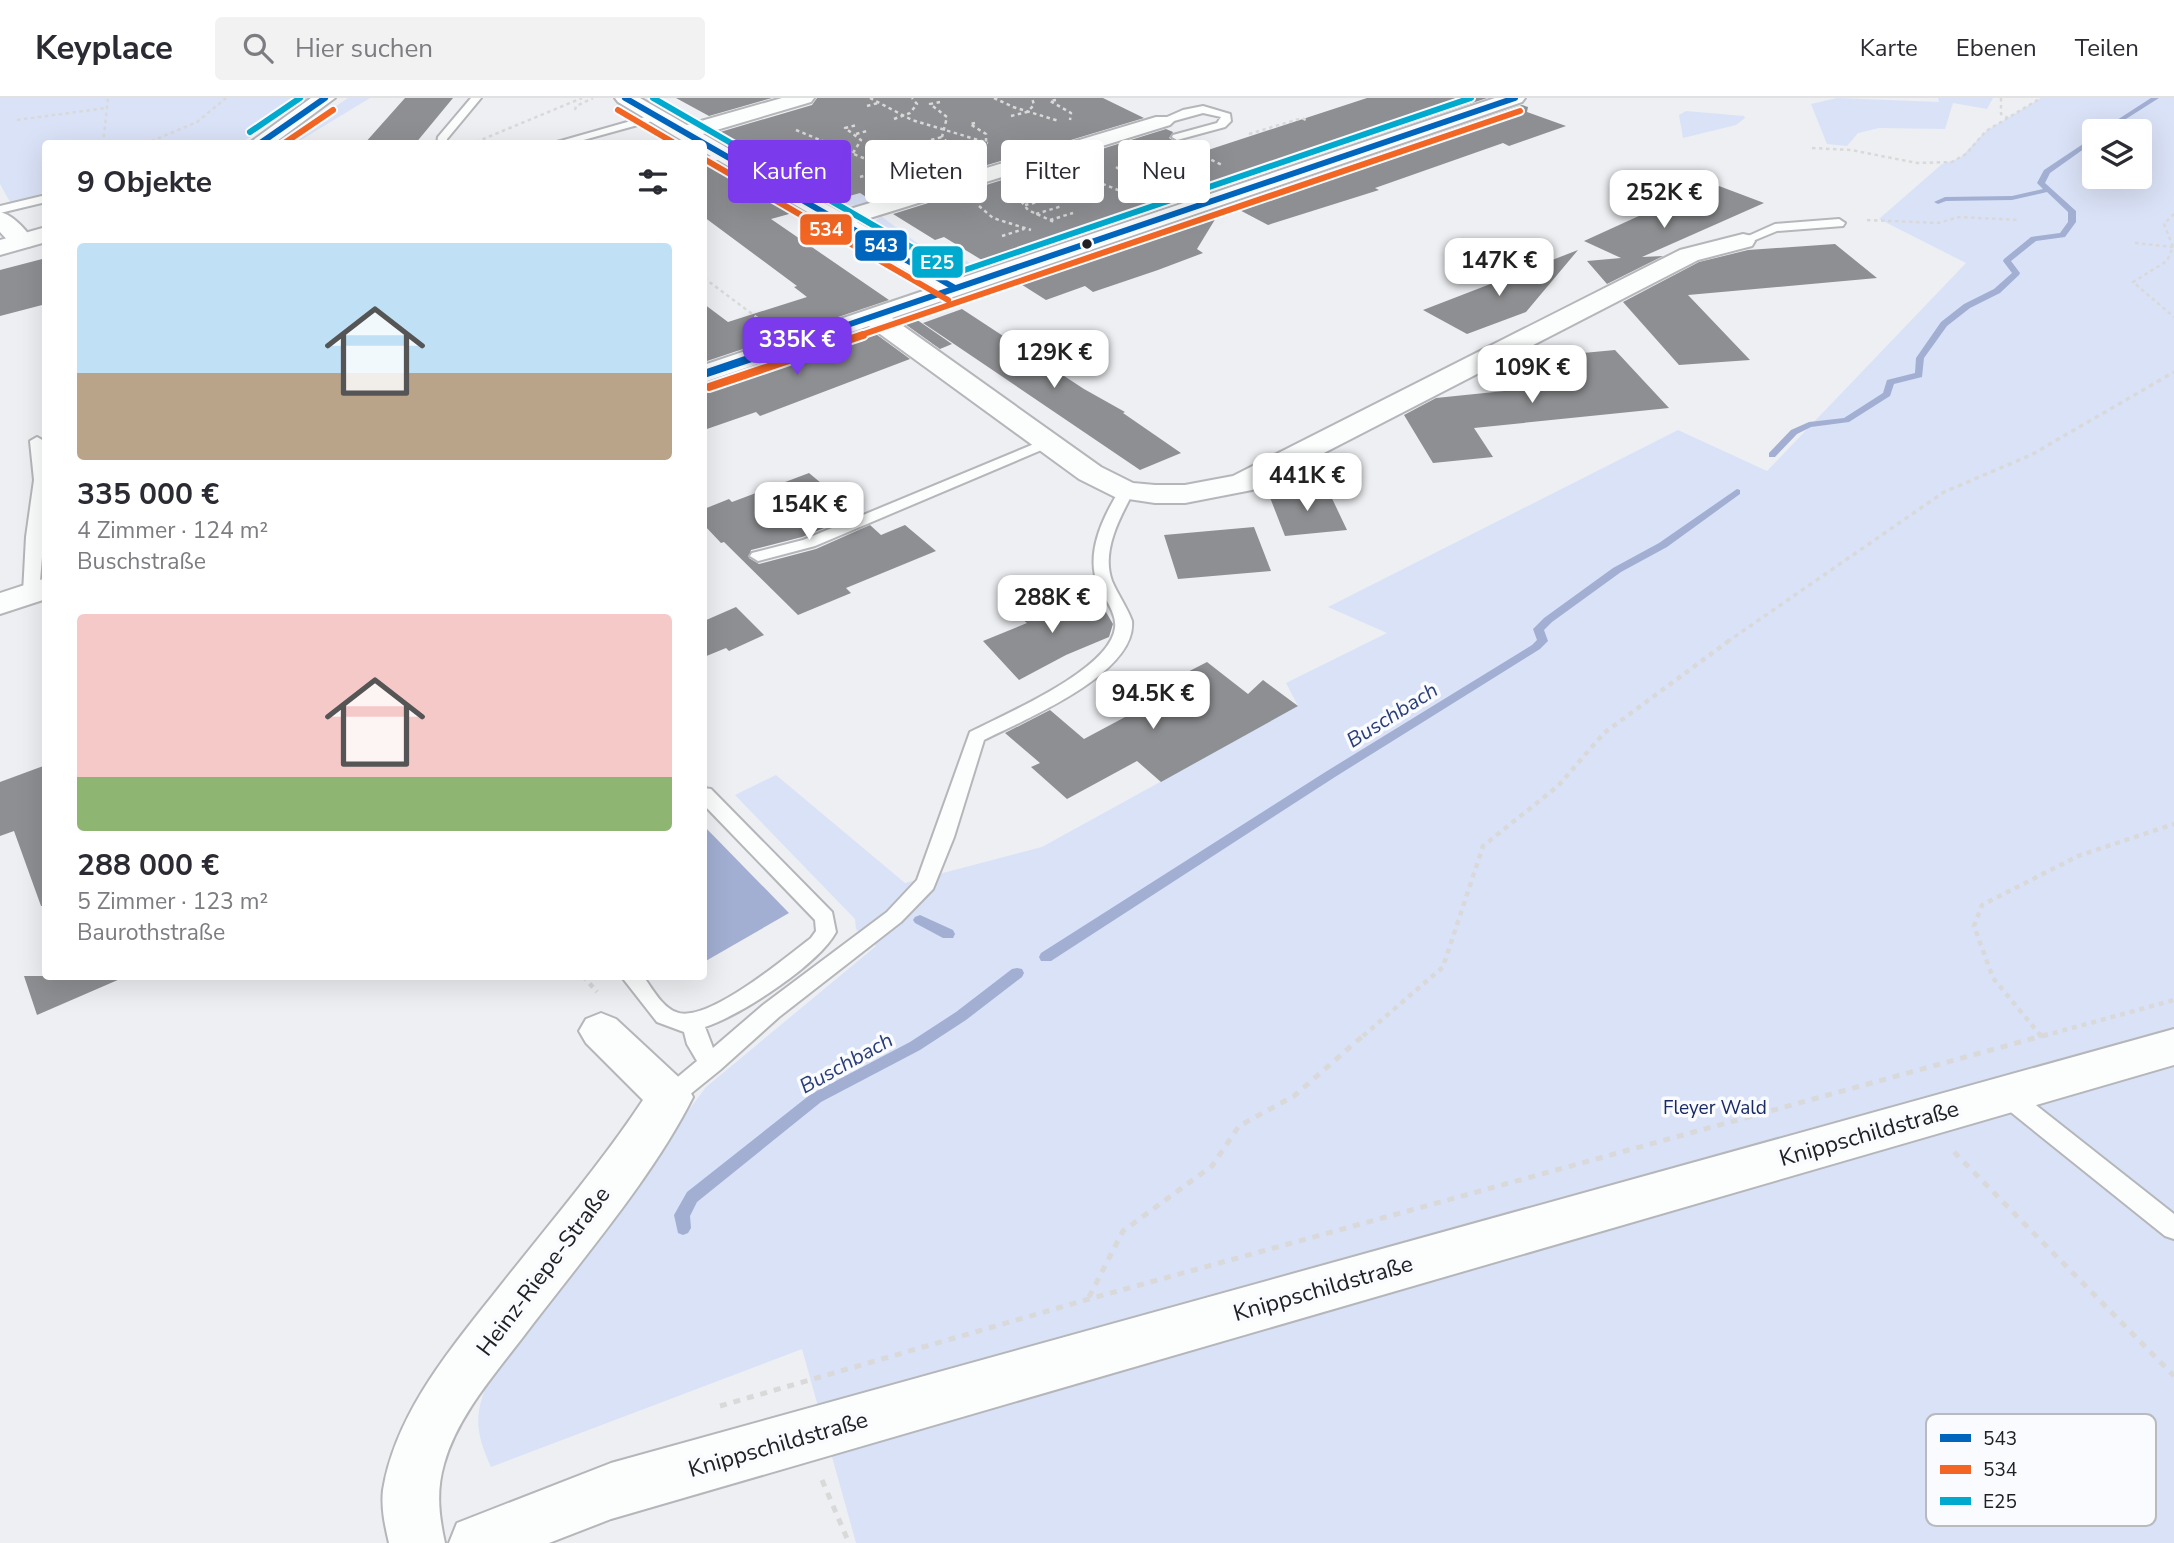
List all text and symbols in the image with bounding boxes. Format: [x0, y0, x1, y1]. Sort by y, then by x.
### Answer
search box [215, 17, 705, 80]
text: Keyplace [35, 26, 173, 71]
icon: search [239, 29, 277, 67]
text: Hier suchen [295, 31, 433, 66]
text: Karte [1860, 32, 1918, 64]
text: Ebenen [1956, 32, 2037, 64]
text: Teilen [2075, 32, 2139, 64]
map controls [2082, 119, 2152, 189]
button: layers [2082, 119, 2152, 189]
chip: Kaufen [728, 140, 851, 203]
chip: Mieten [865, 140, 987, 203]
chip: Filter [1001, 140, 1104, 203]
chip: Neu [1118, 140, 1210, 203]
text: 9 Objekte [77, 162, 212, 203]
icon: filters [634, 163, 672, 201]
pin: 252K € [1607, 170, 1721, 230]
text: 252K € [1626, 177, 1702, 208]
line badge: 534 [799, 213, 853, 246]
text: 534 [809, 217, 843, 243]
line badge: 543 [854, 229, 908, 262]
text: 543 [864, 233, 898, 259]
unlabelled marker [1080, 237, 1094, 251]
pin: 147K € [1442, 238, 1556, 298]
line badge: E25 [911, 245, 964, 279]
text: 147K € [1461, 245, 1537, 276]
text: E25 [920, 250, 954, 276]
icon: home [312, 288, 438, 414]
pin: 335K € [740, 317, 854, 377]
text: 335K € [759, 324, 835, 355]
pin: 129K € [997, 330, 1111, 390]
text: 129K € [1016, 337, 1092, 368]
pin: 109K € [1475, 345, 1589, 405]
text: 109K € [1494, 352, 1570, 383]
pin: 441K € [1250, 454, 1364, 513]
text: 441K € [1269, 460, 1345, 491]
text: 335 000 € [77, 474, 219, 515]
pin: 154K € [752, 482, 866, 542]
text: 154K € [771, 489, 847, 520]
text: 4 Zimmer · 124 m² [77, 515, 268, 546]
text: Buschstraße [77, 546, 206, 577]
pin: 288K € [995, 575, 1109, 635]
text: 288K € [1014, 582, 1090, 613]
icon: home [312, 659, 438, 785]
pin: 94.5K € [1088, 672, 1218, 731]
water label: Buschbach [1341, 676, 1443, 754]
text: 94.5K € [1112, 678, 1194, 709]
text: 288 000 € [77, 845, 219, 886]
text: 5 Zimmer · 123 m² [77, 886, 268, 917]
text: Baurothstraße [77, 917, 225, 948]
water label: Buschbach [794, 1026, 898, 1100]
street label: Knippschildstraße [1776, 1093, 1963, 1174]
park label: Fleyer Wald [1663, 1095, 1767, 1121]
street label: Heinz-Riepe-Straße [469, 1180, 617, 1362]
street label: Knippschildstraße [1230, 1248, 1417, 1329]
street label: Knippschildstraße [685, 1404, 872, 1485]
legend [1926, 1414, 2156, 1526]
text: 543 [1983, 1426, 2017, 1452]
text: 534 [1983, 1457, 2017, 1483]
text: E25 [1983, 1489, 2017, 1515]

